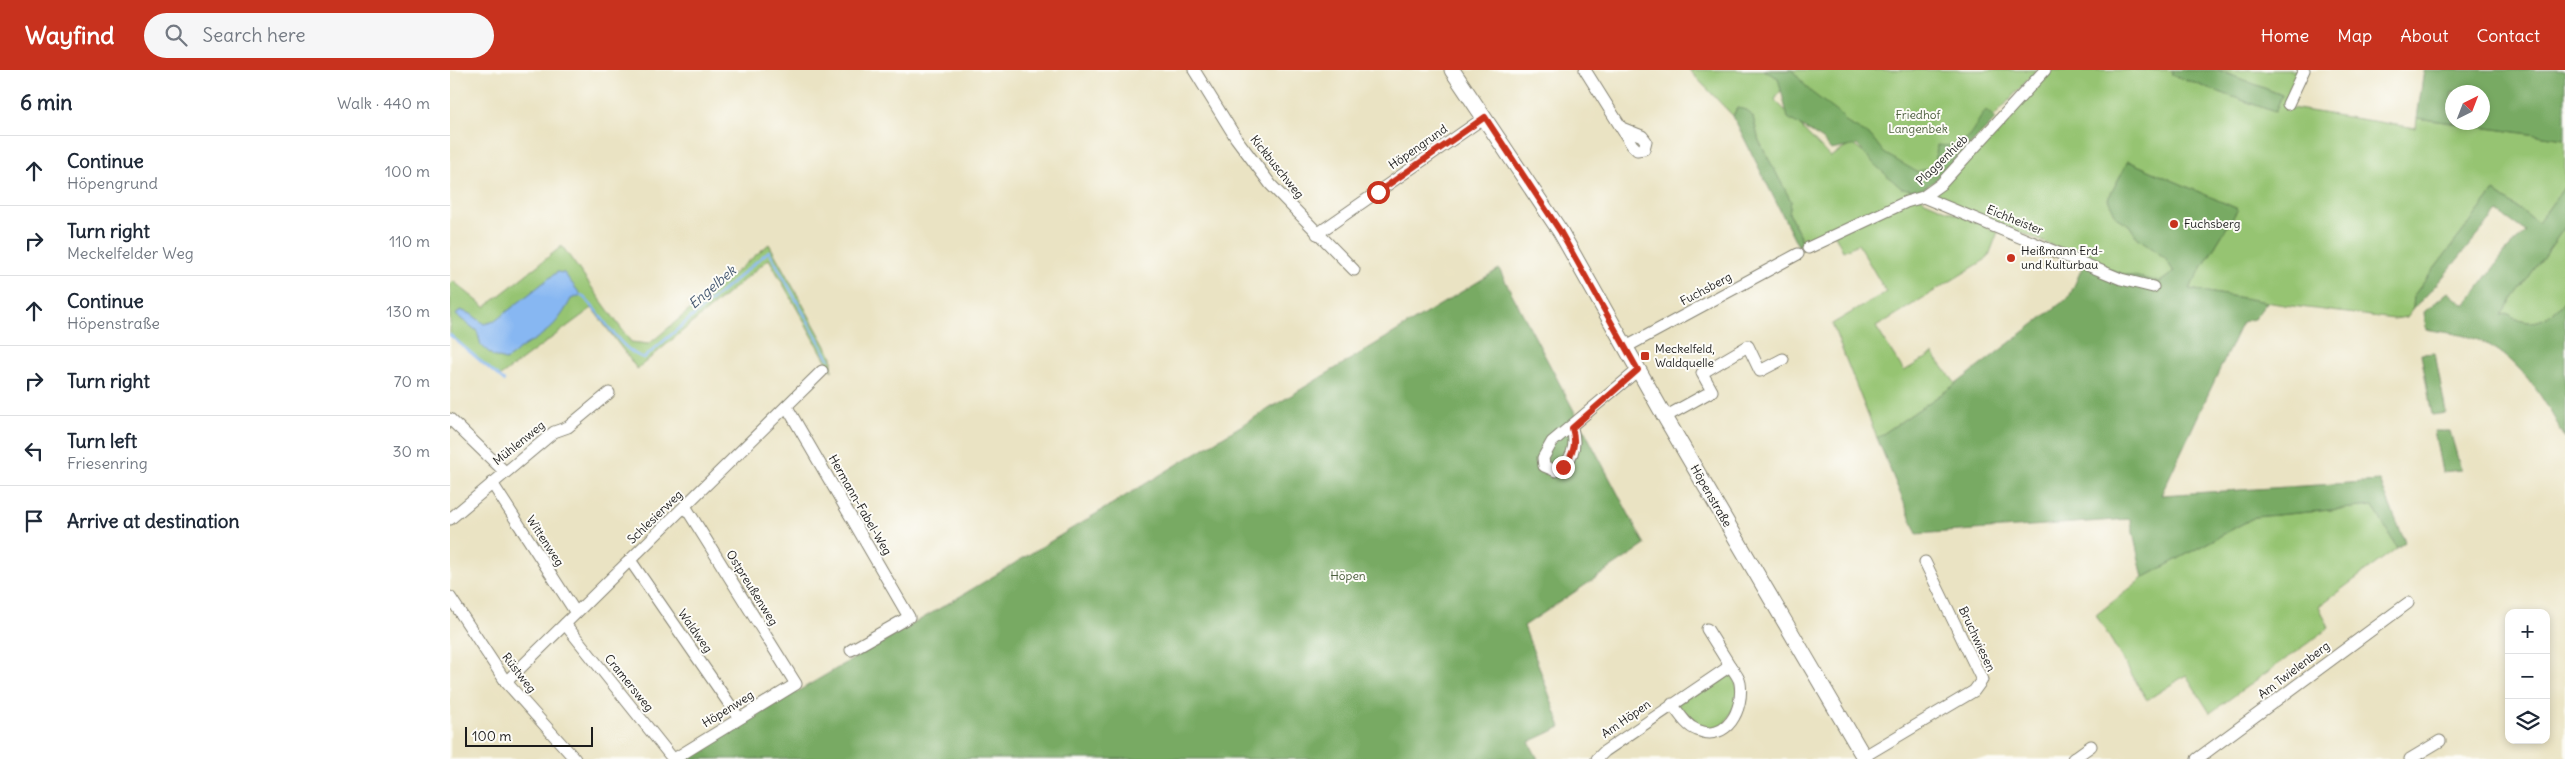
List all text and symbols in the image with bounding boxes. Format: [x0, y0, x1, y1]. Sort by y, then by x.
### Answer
search box [144, 13, 494, 58]
text: Wayfind [25, 20, 114, 50]
icon: search [162, 21, 190, 49]
text: Search here [202, 23, 306, 47]
text: Home [2261, 24, 2309, 47]
text: Map [2337, 24, 2372, 47]
text: About [2400, 24, 2448, 47]
text: Contact [2476, 24, 2540, 47]
north arrow [2445, 85, 2490, 130]
text: 6 min [20, 89, 72, 116]
text: Walk · 440 m [337, 93, 430, 113]
park label: Friedhof Langenbek [1888, 107, 1948, 136]
street label: Höpengrund [1385, 121, 1450, 172]
street label: Plaggenhieb [1913, 131, 1971, 188]
street label: Kickbuschweg [1247, 132, 1307, 201]
text: Continue [67, 149, 144, 173]
icon: ahead [20, 157, 48, 185]
text: 100 m [385, 161, 430, 181]
text: Höpengrund [67, 173, 158, 193]
route start [1367, 181, 1390, 204]
street label: Eichheister [1985, 201, 2046, 238]
place label: Fuchsberg [2184, 216, 2240, 231]
marker: Fuchsberg [2168, 218, 2180, 230]
text: Turn right [67, 219, 150, 243]
icon: right [20, 227, 48, 255]
text: 110 m [389, 231, 430, 251]
text: Meckelfelder Weg [67, 243, 194, 263]
place label: Heißmann Erd- und Kulturbau [2021, 243, 2103, 272]
marker: Heißmann Erd- und Kulturbau [2005, 252, 2017, 264]
water label: Engelbek [685, 261, 740, 313]
street label: Fuchsberg [1677, 269, 1734, 308]
text: Continue [67, 289, 144, 313]
icon: ahead [20, 297, 48, 325]
text: 130 m [386, 301, 430, 321]
text: Höpenstraße [67, 313, 160, 333]
place label: Meckelfeld, Waldquelle [1655, 341, 1715, 370]
marker: Meckelfeld, Waldquelle [1639, 350, 1651, 362]
icon: right [20, 367, 48, 395]
text: Turn right [67, 369, 150, 393]
text: 70 m [394, 371, 430, 391]
street label: Mühlenweg [490, 417, 548, 468]
text: Turn left [67, 429, 137, 453]
icon: left [20, 437, 48, 465]
text: 30 m [393, 441, 430, 461]
street label: Hermann-Fabel-Weg [826, 452, 895, 558]
text: Friesenring [67, 453, 148, 473]
route end [1552, 456, 1575, 479]
street label: Höpenstraße [1688, 462, 1735, 530]
street label: Schlesierweg [624, 487, 685, 547]
icon: arrive [20, 507, 48, 535]
text: Arrive at destination [67, 509, 240, 533]
street label: Wittenweg [523, 513, 567, 569]
street label: Ostpreußenweg [723, 547, 782, 628]
park label: Höpen [1330, 568, 1366, 583]
street label: Bruchwiesen [1956, 604, 1999, 674]
street label: Waldweg [675, 606, 716, 655]
map controls [2505, 609, 2550, 744]
button: + [2505, 609, 2550, 654]
street label: Am Twielenberg [2255, 638, 2333, 701]
street label: Rüstweg [499, 650, 540, 696]
street label: Cramersweg [602, 651, 657, 714]
button: − [2505, 654, 2550, 699]
street label: Höpenweg [699, 687, 756, 730]
street label: Am Höpen [1598, 696, 1653, 741]
button: layers [2505, 699, 2550, 744]
scale bar [465, 724, 592, 747]
text: 100 m [472, 727, 512, 745]

